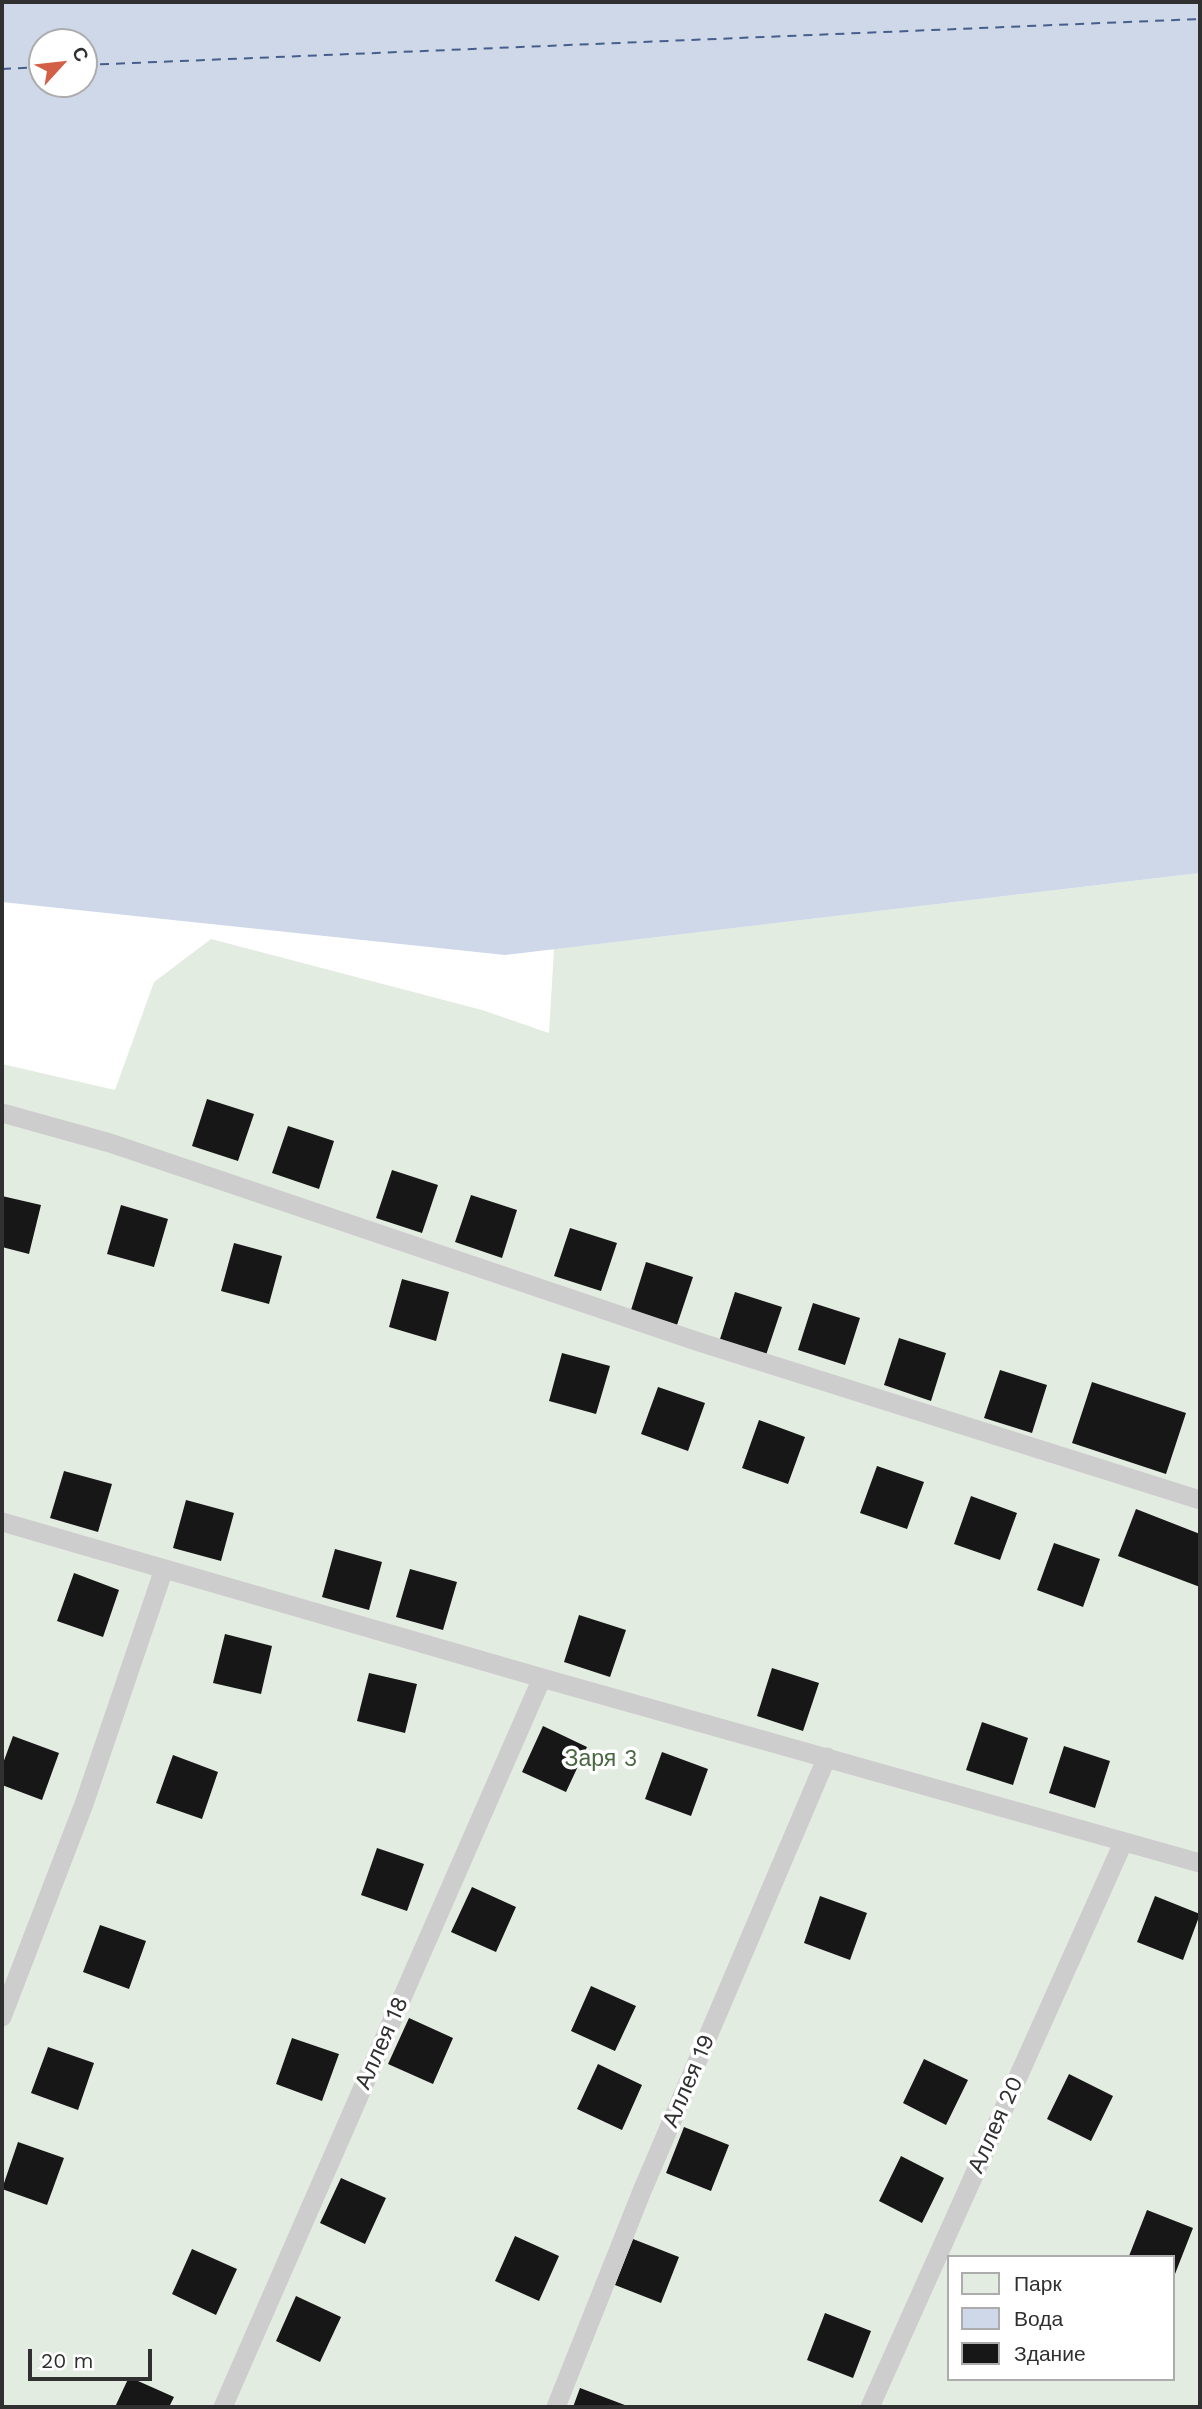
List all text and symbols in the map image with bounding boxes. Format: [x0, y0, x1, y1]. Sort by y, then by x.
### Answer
north arrow [28, 28, 98, 98]
text: С [67, 43, 94, 65]
park label: Заря 3 [565, 1745, 637, 1773]
street label: Аллея 18 [349, 1992, 415, 2094]
street label: Аллея 19 [657, 2030, 721, 2132]
street label: Аллея 20 [962, 2072, 1030, 2178]
legend [946, 2255, 1174, 2381]
text: Парк [1014, 2271, 1062, 2296]
text: Вода [1014, 2306, 1063, 2331]
scale bar [32, 2336, 156, 2380]
text: Здание [1014, 2341, 1086, 2366]
text: 20 m [41, 2348, 93, 2373]

